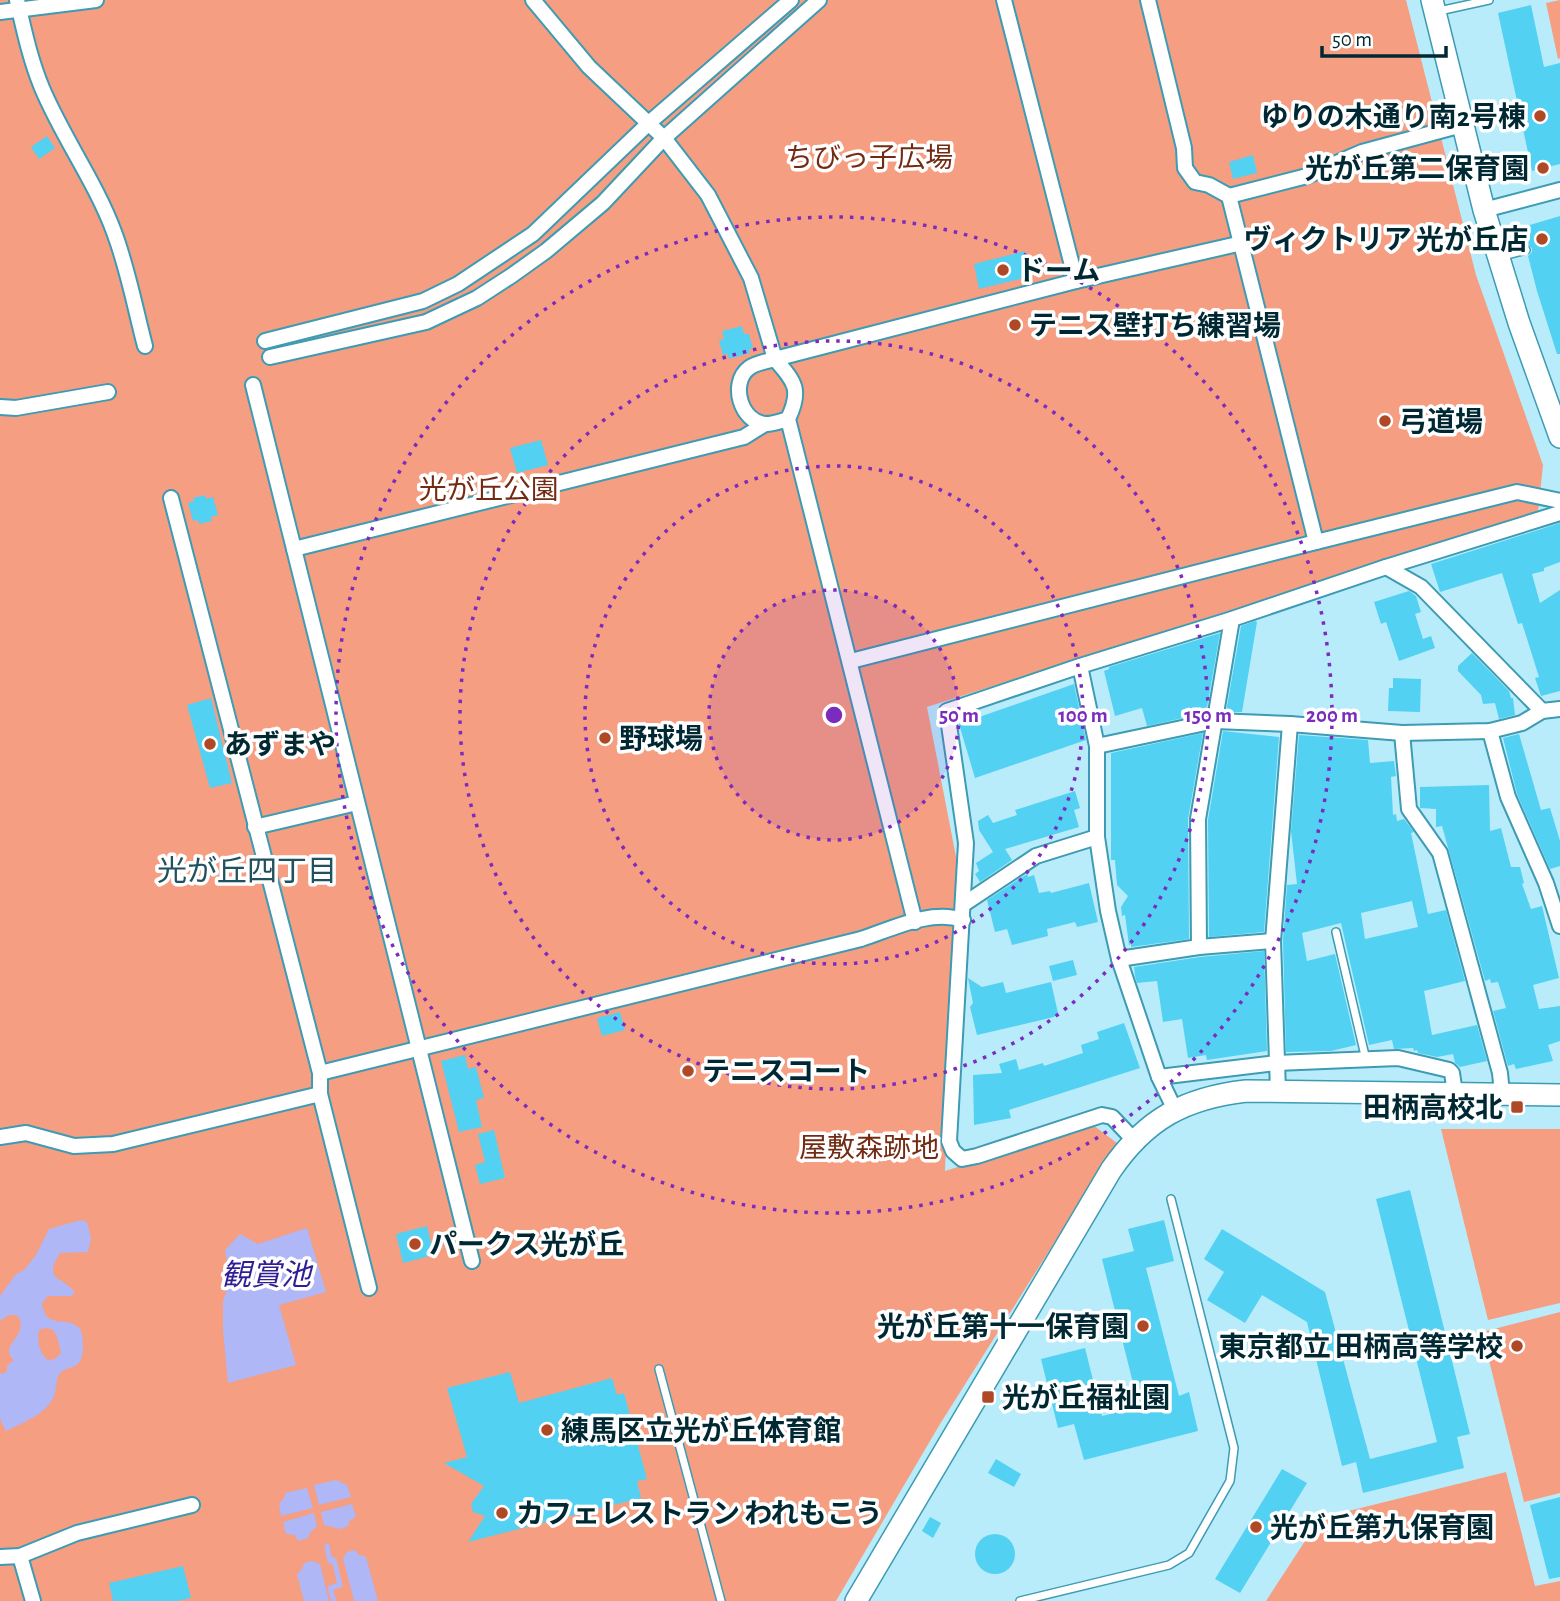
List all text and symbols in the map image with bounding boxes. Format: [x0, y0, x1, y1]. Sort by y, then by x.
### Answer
scale bar [1322, 14, 1446, 58]
text: 50 m [1332, 29, 1372, 50]
place label: ゆりの木通り南2号棟 [1261, 102, 1526, 132]
marker: ゆりの木通り南2号棟 [1532, 108, 1548, 124]
park label: ちびっ子広場 [785, 143, 953, 173]
place label: 光が丘第二保育園 [1305, 153, 1529, 184]
marker: 光が丘第二保育園 [1535, 160, 1551, 176]
place label: ヴィクトリア 光が丘店 [1244, 224, 1528, 255]
marker: ヴィクトリア 光が丘店 [1534, 231, 1550, 247]
place label: ドーム [1017, 257, 1100, 286]
marker: ドーム [995, 262, 1011, 278]
place label: テニス壁打ち練習場 [1029, 311, 1281, 341]
marker: テニス壁打ち練習場 [1007, 317, 1023, 333]
place label: 弓道場 [1399, 407, 1483, 437]
marker: 弓道場 [1377, 413, 1393, 429]
park label: 光が丘公園 [419, 475, 559, 505]
centre of rings [822, 703, 846, 727]
text: 50 m [939, 705, 979, 726]
text: 100 m [1058, 705, 1108, 726]
text: 150 m [1184, 705, 1232, 726]
text: 200 m [1306, 705, 1358, 726]
place label: 野球場 [619, 724, 703, 754]
place label: あずまや [224, 730, 336, 760]
marker: 野球場 [597, 730, 613, 746]
marker: あずまや [202, 736, 218, 752]
district label: 光が丘四丁目 [157, 855, 337, 887]
place label: テニスコート [702, 1058, 870, 1087]
marker: テニスコート [680, 1063, 696, 1079]
place label: 田柄高校北 [1363, 1093, 1503, 1123]
marker: 田柄高校北 [1509, 1099, 1525, 1115]
park label: 屋敷森跡地 [799, 1133, 939, 1163]
place label: パークス光が丘 [429, 1229, 624, 1260]
marker: パークス光が丘 [407, 1236, 423, 1252]
water label: 観賞池 [221, 1259, 314, 1291]
place label: 光が丘第十一保育園 [877, 1311, 1129, 1342]
marker: 光が丘第十一保育園 [1135, 1318, 1151, 1334]
place label: 東京都立 田柄高等学校 [1219, 1331, 1503, 1362]
marker: 東京都立 田柄高等学校 [1509, 1338, 1525, 1354]
place label: 光が丘福祉園 [1002, 1382, 1170, 1413]
marker: 光が丘福祉園 [980, 1389, 996, 1405]
place label: 練馬区立光が丘体育館 [561, 1415, 841, 1446]
marker: 練馬区立光が丘体育館 [539, 1422, 555, 1438]
place label: カフェレストラン われもこう [516, 1500, 883, 1529]
marker: カフェレストラン われもこう [494, 1505, 510, 1521]
place label: 光が丘第九保育園 [1270, 1512, 1494, 1543]
marker: 光が丘第九保育園 [1248, 1519, 1264, 1535]

